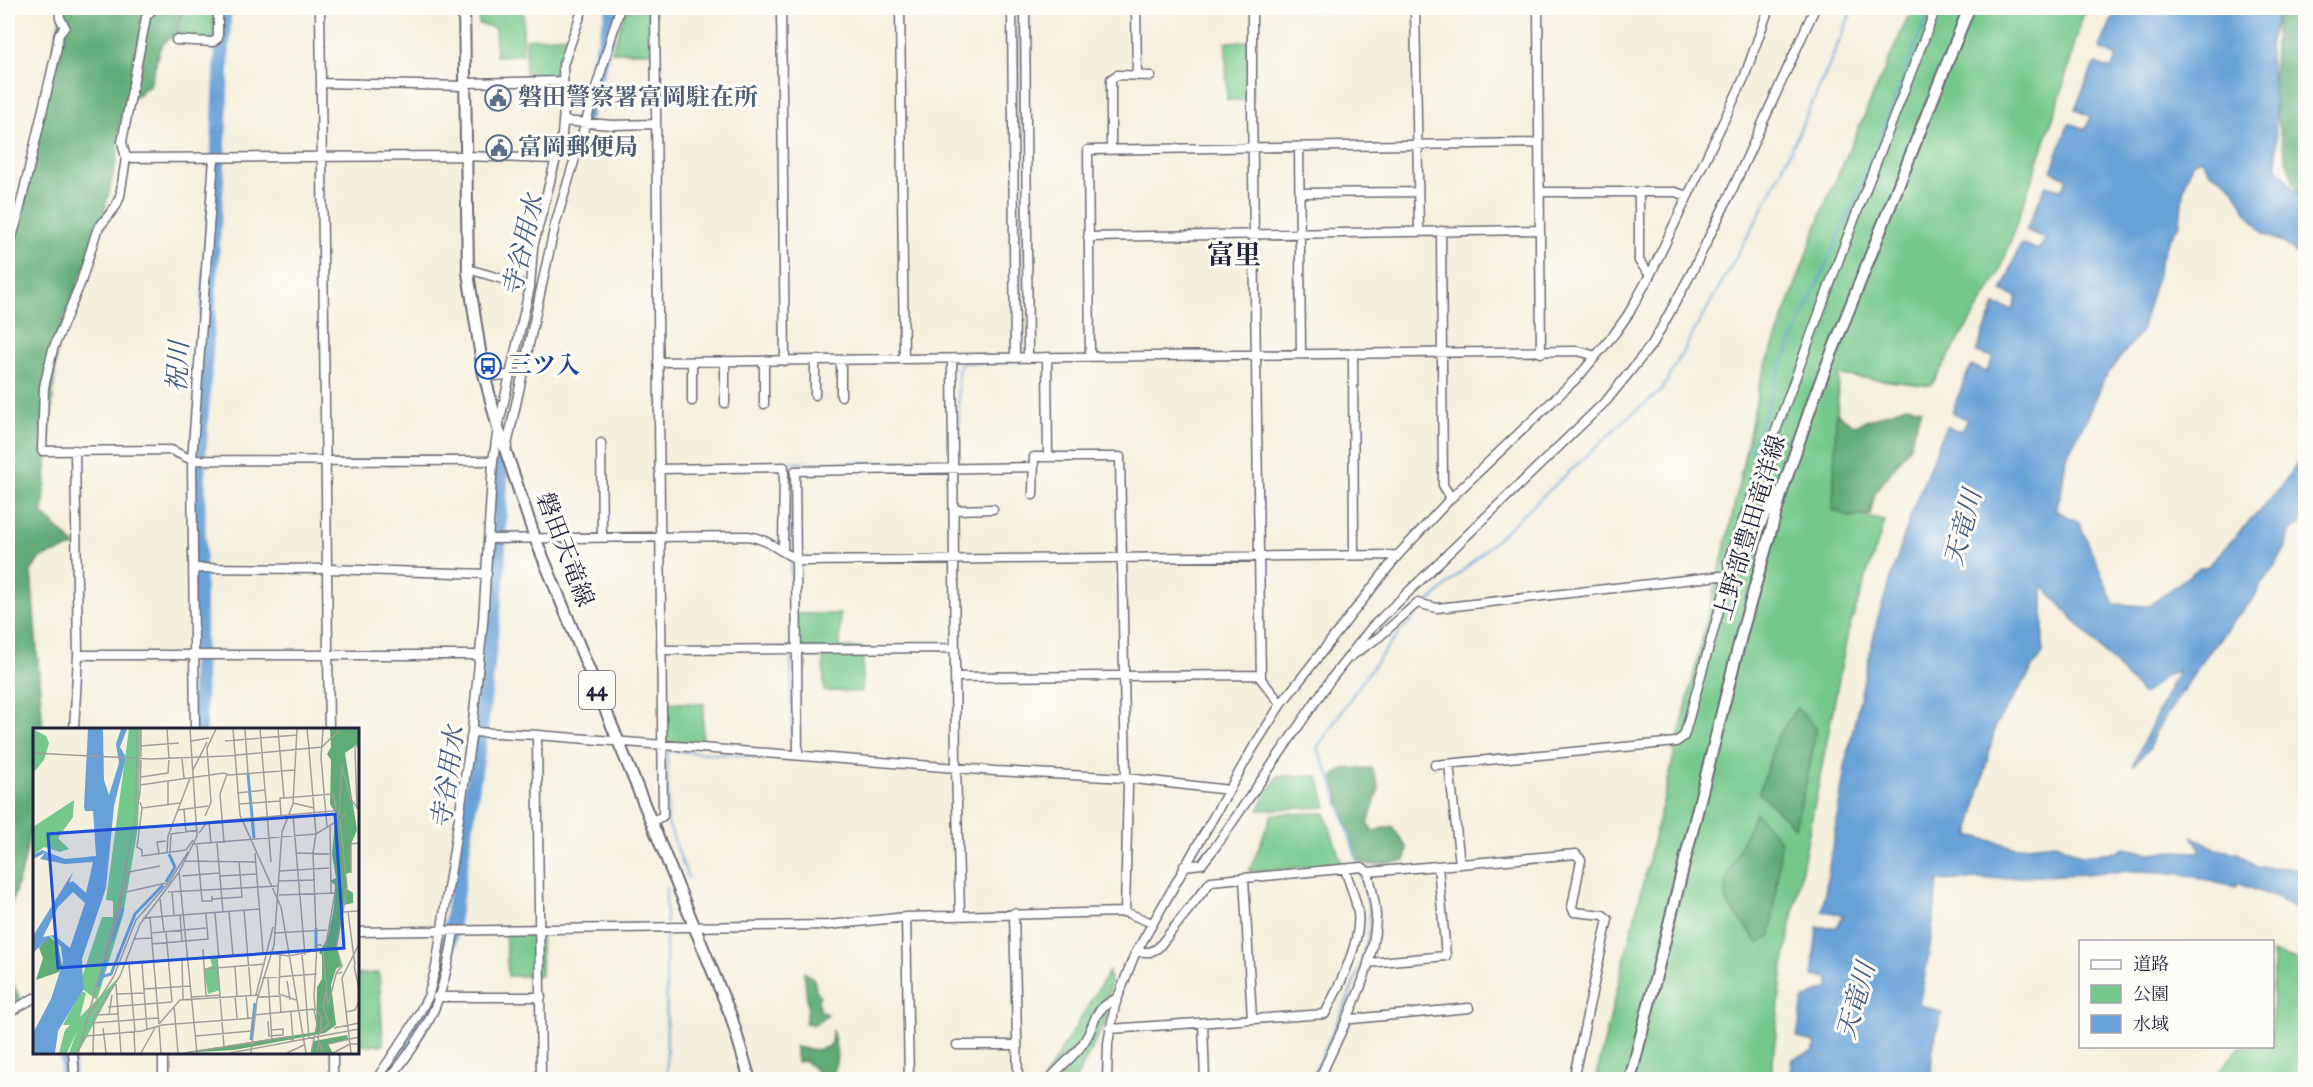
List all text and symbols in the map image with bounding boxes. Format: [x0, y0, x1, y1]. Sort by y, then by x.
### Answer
public building icon: 磐田警察署富岡駐在所 [483, 83, 513, 113]
place label: 磐田警察署富岡駐在所 [518, 83, 758, 114]
public building icon: 富岡郵便局 [484, 133, 514, 163]
place label: 富岡郵便局 [518, 133, 638, 164]
water label: 寺谷用水 [496, 189, 552, 300]
district label: 富里 [1207, 240, 1261, 274]
water label: 祝川 [161, 337, 197, 394]
bus stop icon: 三ツ入 [473, 351, 503, 381]
place label: 三ツ入 [508, 351, 580, 382]
street label: 上野部豊田竜洋線 [1708, 432, 1794, 624]
water label: 天竜川 [1938, 483, 1991, 570]
street label: 磐田天竜線 [528, 488, 600, 612]
road number: 44 [579, 671, 615, 709]
water label: 寺谷用水 [425, 721, 473, 832]
inset map [33, 728, 358, 1054]
legend [2079, 940, 2274, 1048]
text: 道路 [2133, 954, 2169, 977]
water label: 天竜川 [1830, 956, 1884, 1043]
text: 公園 [2133, 984, 2169, 1007]
text: 水域 [2133, 1014, 2169, 1037]

